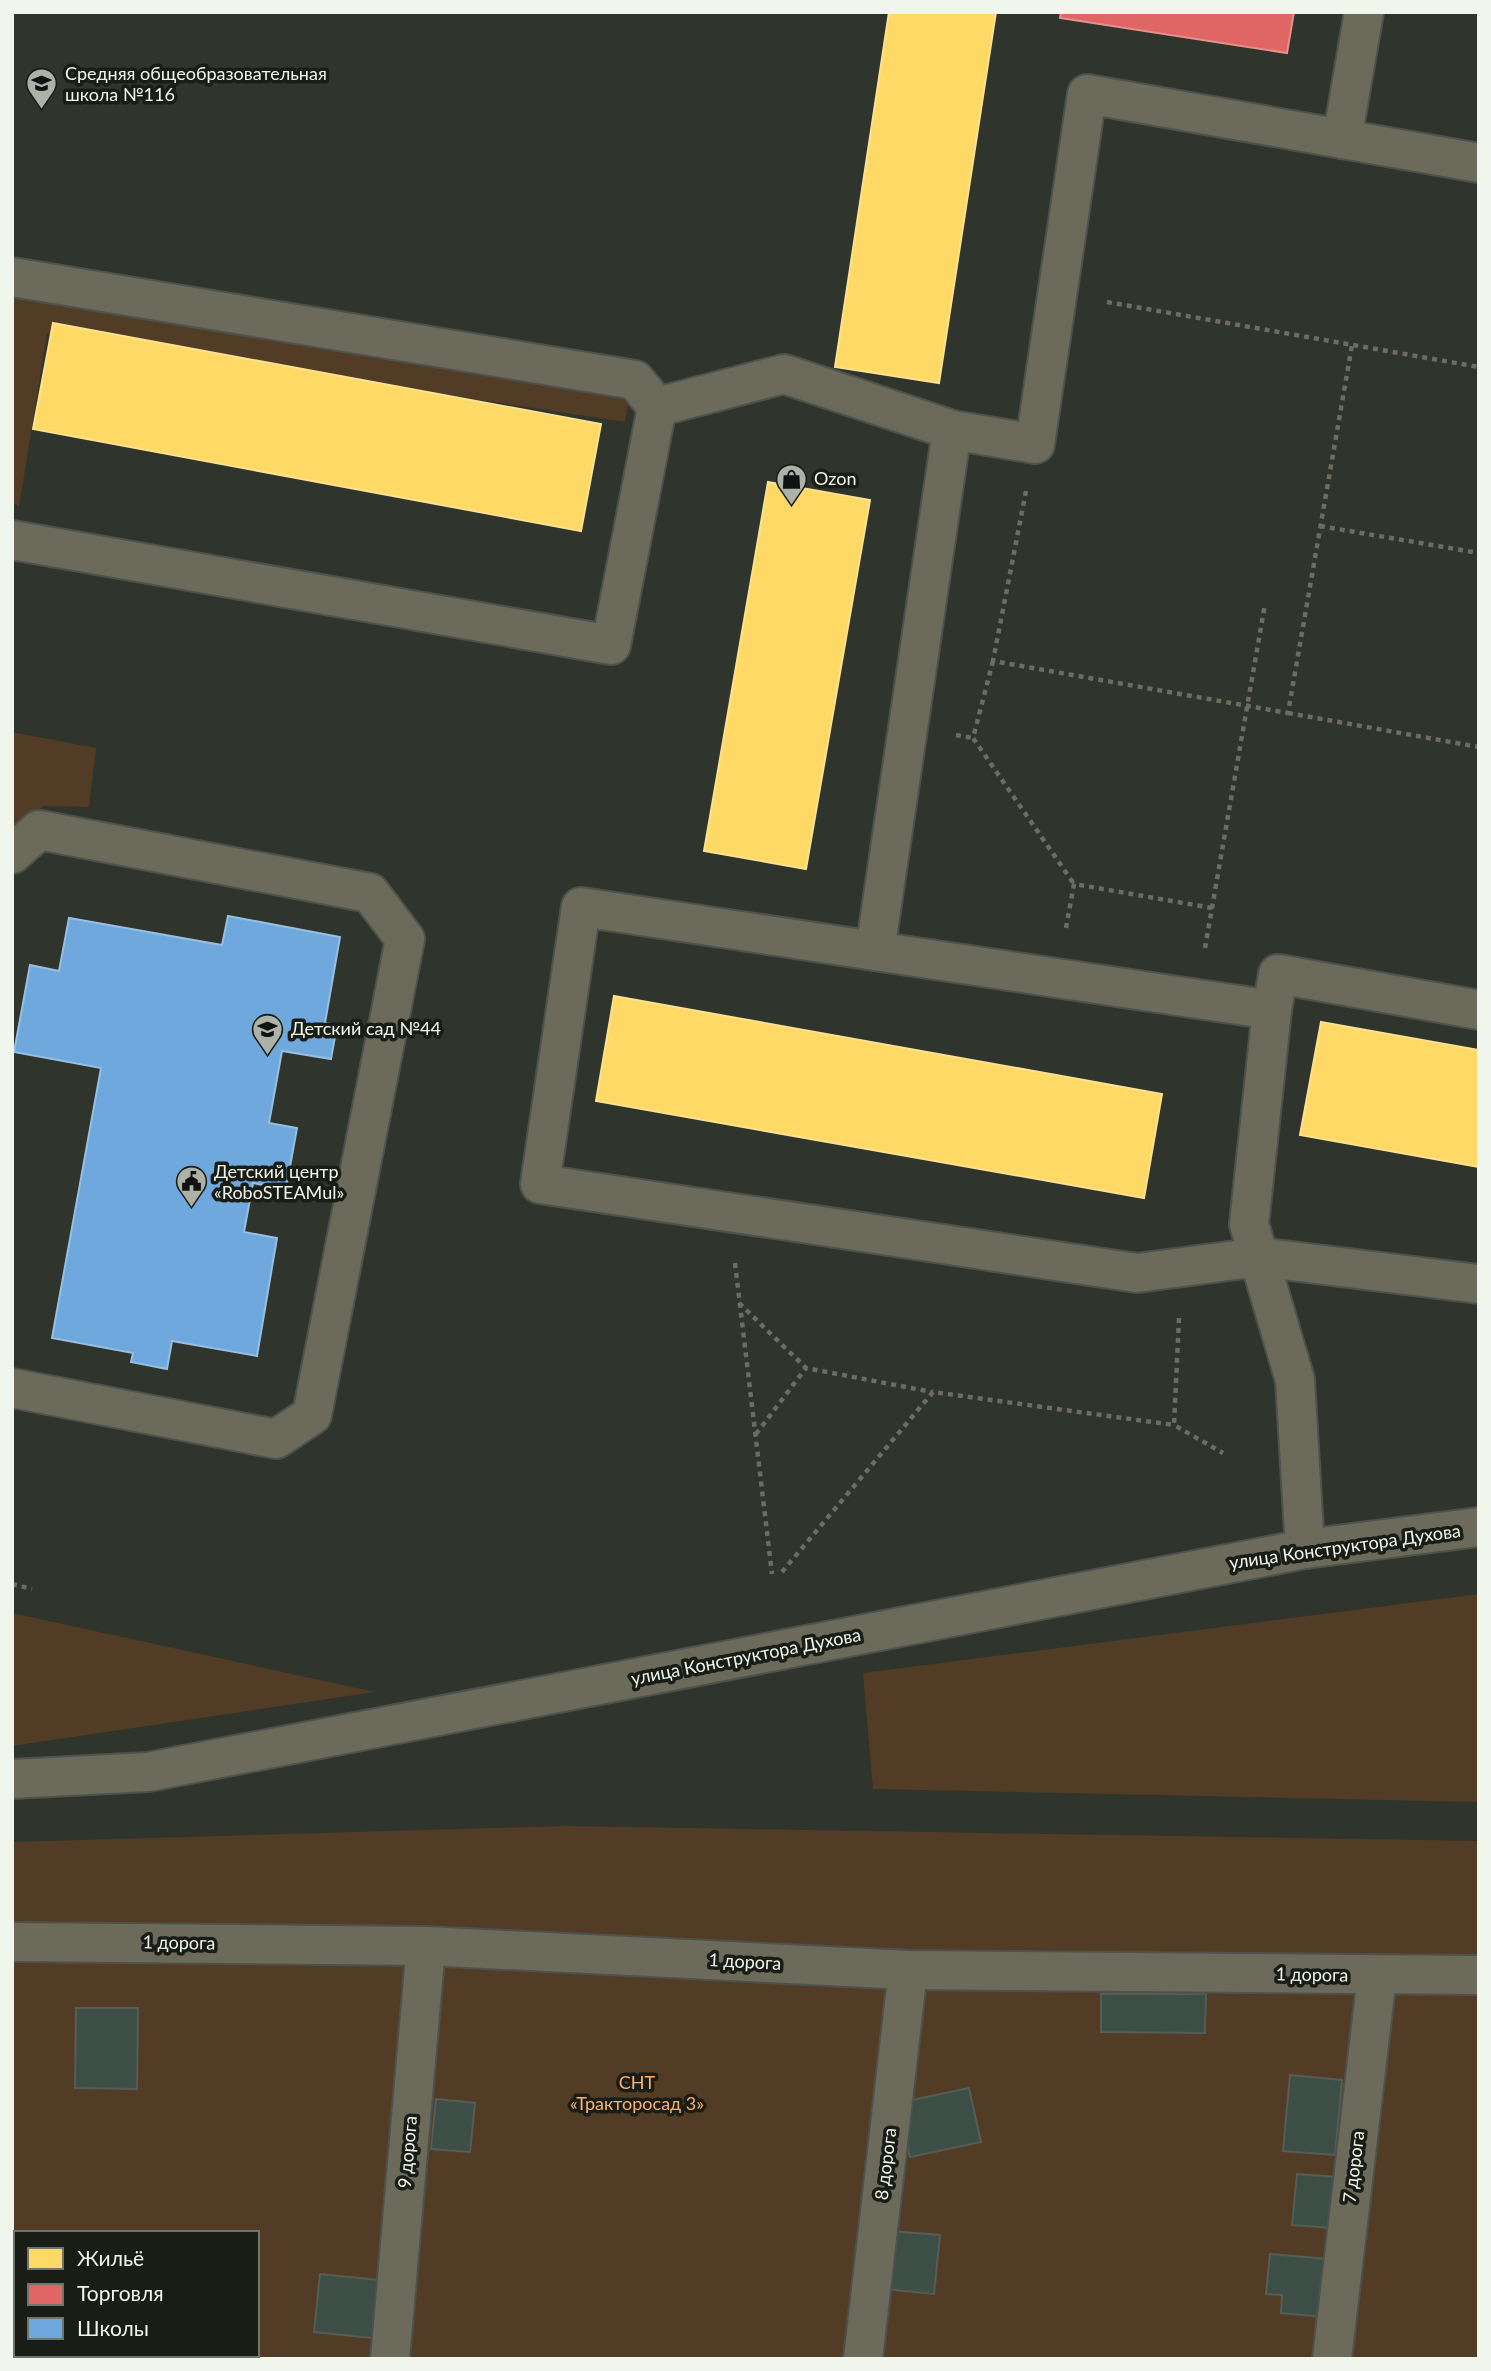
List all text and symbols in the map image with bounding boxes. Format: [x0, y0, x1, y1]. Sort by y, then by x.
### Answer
place label: Средняя общеобразовательная школа №116 [65, 62, 327, 105]
school or university icon: Средняя общеобразовательная школа №116 [25, 67, 59, 111]
shop icon: Ozon [774, 462, 808, 506]
place label: Ozon [814, 467, 856, 489]
school or university icon: Детский сад №44 [251, 1012, 285, 1056]
place label: Детский сад №44 [291, 1017, 441, 1039]
place label: Детский центр «RoboSTEAMul» [214, 1160, 344, 1203]
public building icon: Детский центр «RoboSTEAMul» [174, 1165, 208, 1209]
street label: улица Конструктора Духова [1228, 1519, 1462, 1573]
street label: улица Конструктора Духова [629, 1623, 862, 1689]
street label: 1 дорога [142, 1930, 216, 1954]
street label: 1 дорога [708, 1948, 782, 1974]
street label: 1 дорога [1275, 1962, 1349, 1986]
park label: СНТ «Тракторосад 3» [570, 2071, 704, 2114]
street label: 9 дорога [393, 2115, 421, 2189]
street label: 8 дорога [870, 2126, 900, 2201]
street label: 7 дорога [1338, 2129, 1368, 2204]
legend [14, 2231, 259, 2357]
text: Жильё [77, 2245, 144, 2270]
text: Торговля [77, 2280, 164, 2305]
text: Школы [77, 2315, 149, 2340]

